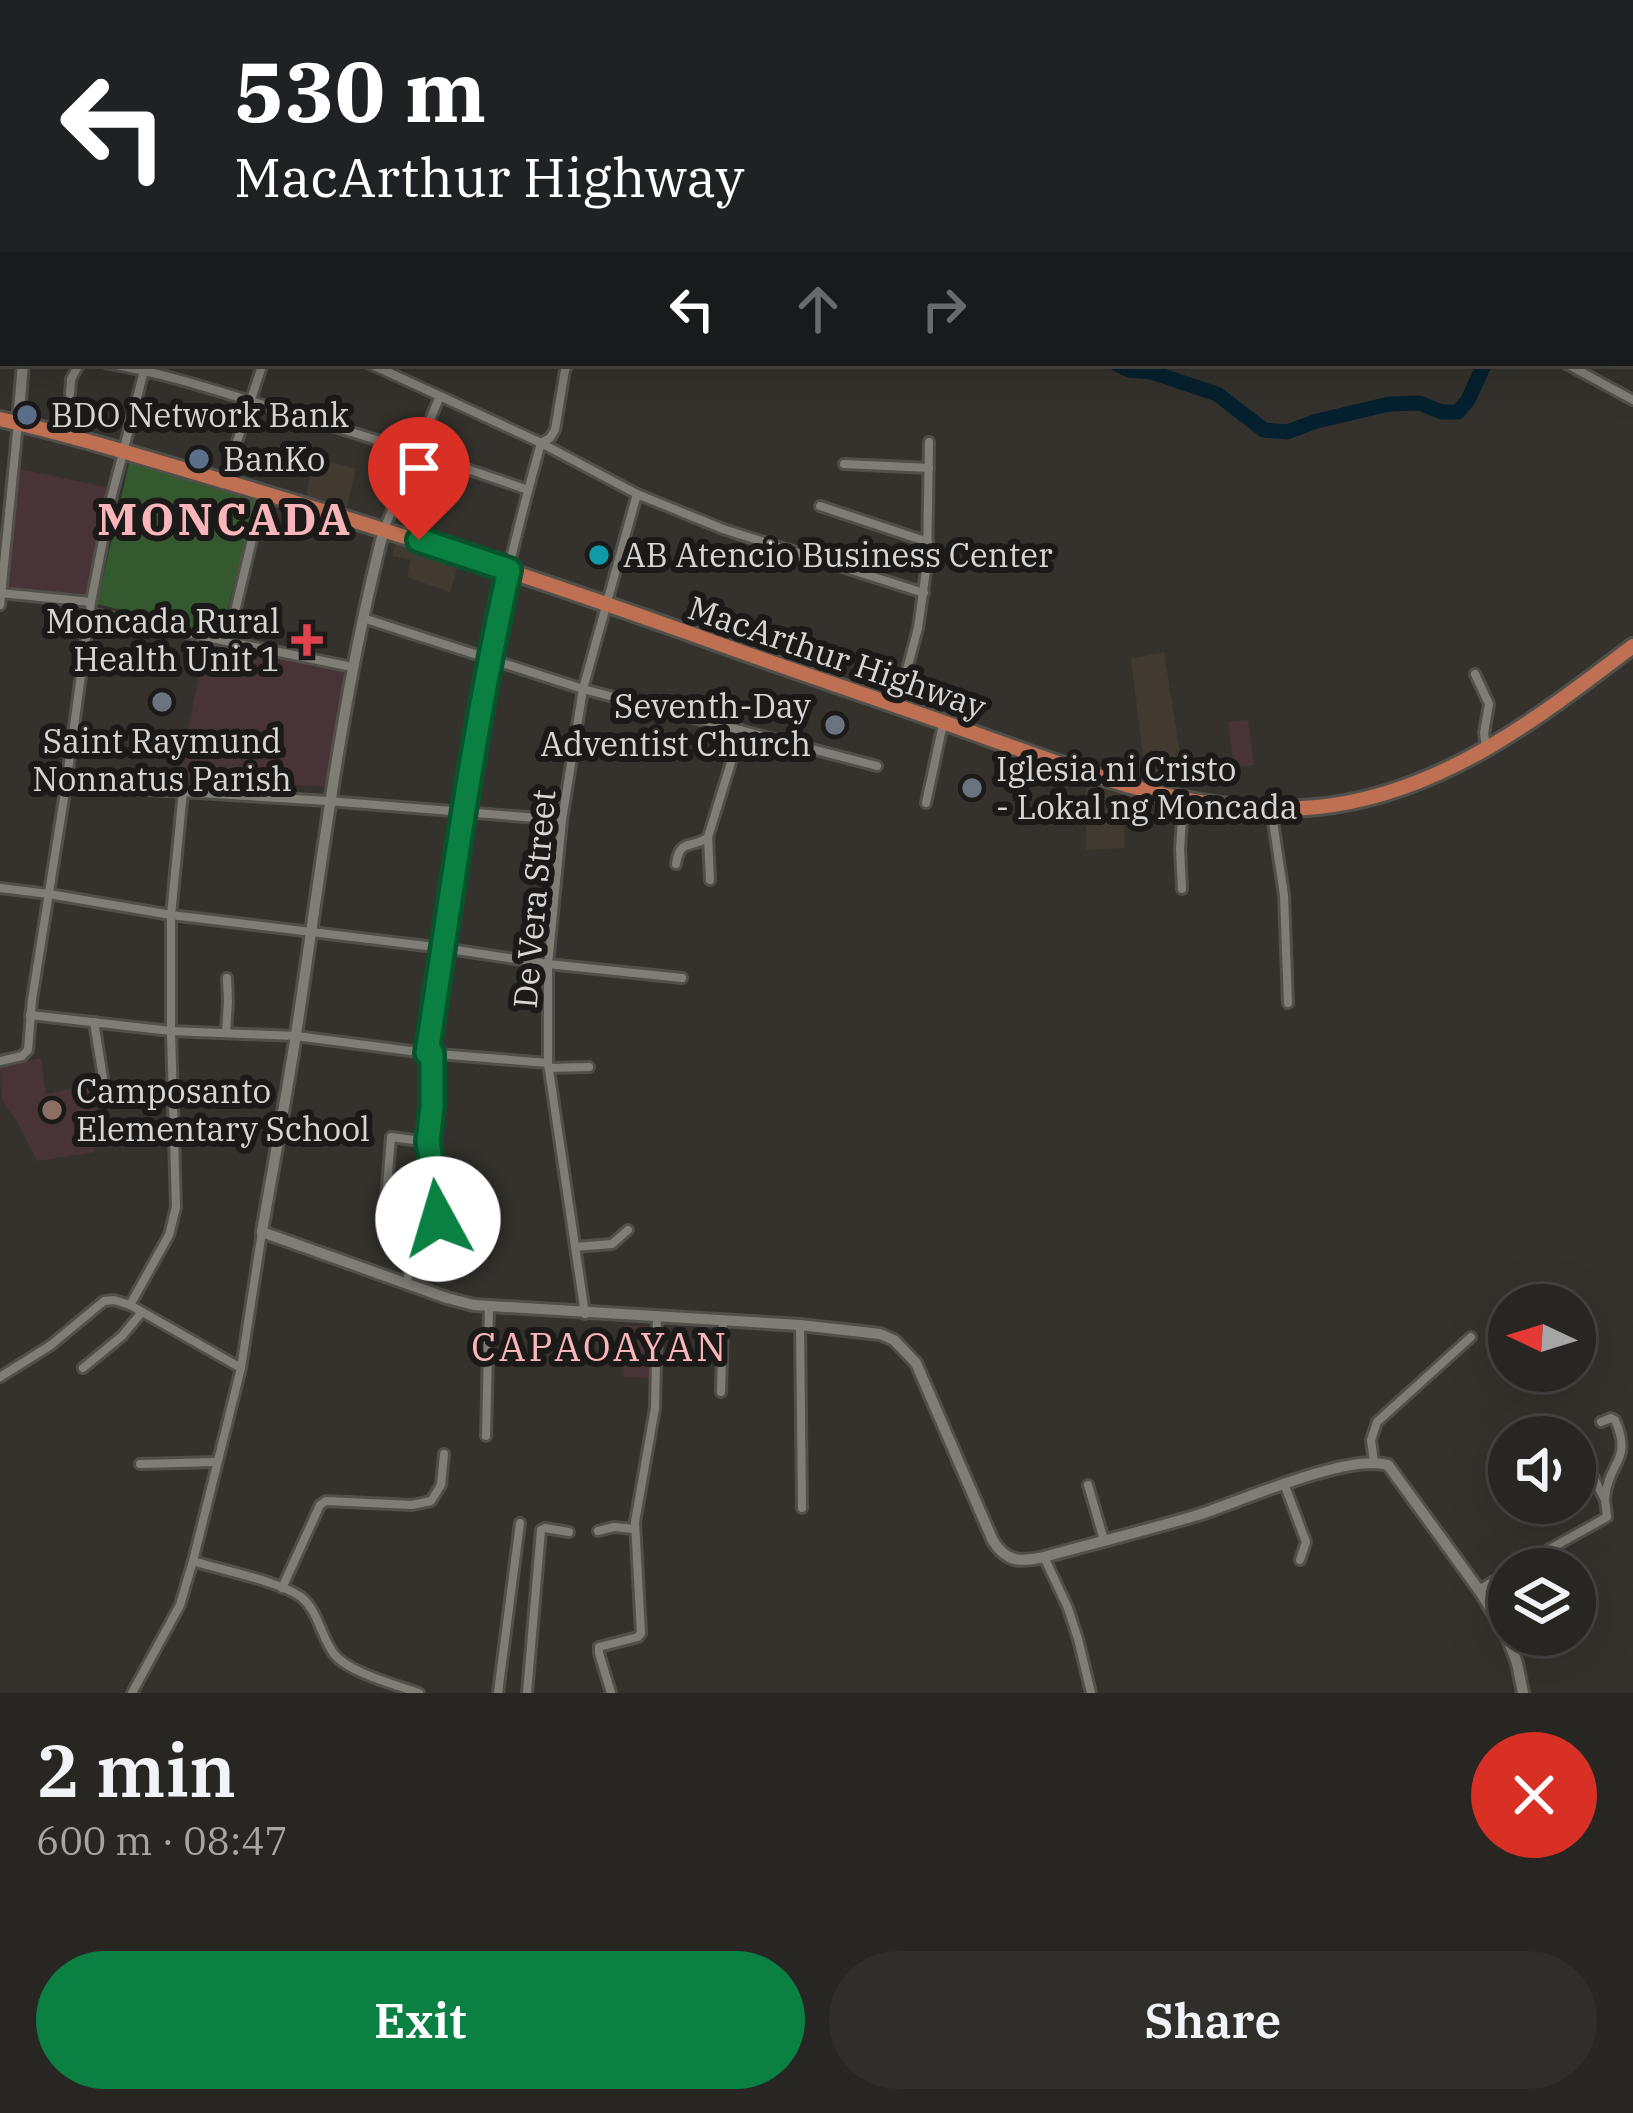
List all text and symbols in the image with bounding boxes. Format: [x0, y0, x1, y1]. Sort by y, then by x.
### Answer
text: 530 m [234, 36, 486, 145]
icon: left [36, 48, 192, 204]
text: MacArthur Highway [234, 142, 744, 212]
icon: left [659, 276, 725, 342]
icon: ahead [785, 276, 851, 342]
icon: right [911, 276, 977, 342]
place label: BDO Network Bank [51, 393, 349, 436]
marker: BDO Network Bank [14, 402, 40, 428]
pin [368, 417, 470, 540]
icon: arrive [386, 435, 452, 501]
place label: BanKo [223, 437, 325, 480]
marker: BanKo [186, 446, 212, 472]
district label: MONCADA [97, 489, 353, 547]
place label: AB Atencio Business Center [623, 533, 1053, 576]
marker: AB Atencio Business Center [586, 542, 612, 568]
street label: MacArthur Highway [683, 585, 992, 728]
place label: Moncada Rural Health Unit 1 [46, 599, 280, 680]
marker: Moncada Rural Health Unit 1 [291, 624, 323, 656]
place label: Seventh-Day Adventist Church [540, 684, 811, 765]
marker: Saint Raymund Nonnatus Parish [149, 689, 175, 715]
marker: Seventh-Day Adventist Church [822, 712, 848, 738]
place label: Saint Raymund Nonnatus Parish [32, 719, 292, 800]
place label: Iglesia ni Cristo - Lokal ng Moncada [996, 747, 1298, 828]
marker: Iglesia ni Cristo - Lokal ng Moncada [959, 775, 985, 801]
street label: De Vera Street [503, 788, 564, 1010]
place label: Camposanto Elementary School [76, 1069, 370, 1150]
marker: Camposanto Elementary School [39, 1097, 65, 1123]
position arrow [375, 1156, 501, 1282]
north arrow [1488, 1284, 1596, 1392]
map controls [1488, 1284, 1596, 1656]
district label: CAPAOAYAN [471, 1321, 729, 1372]
button: sound [1488, 1416, 1596, 1524]
button: layers [1488, 1548, 1596, 1656]
text: 2 min [36, 1723, 236, 1817]
button: close [1471, 1732, 1597, 1858]
text: 600 m · 08:47 [36, 1815, 288, 1866]
button: Exit [36, 1951, 805, 2089]
button: Share [829, 1951, 1597, 2089]

